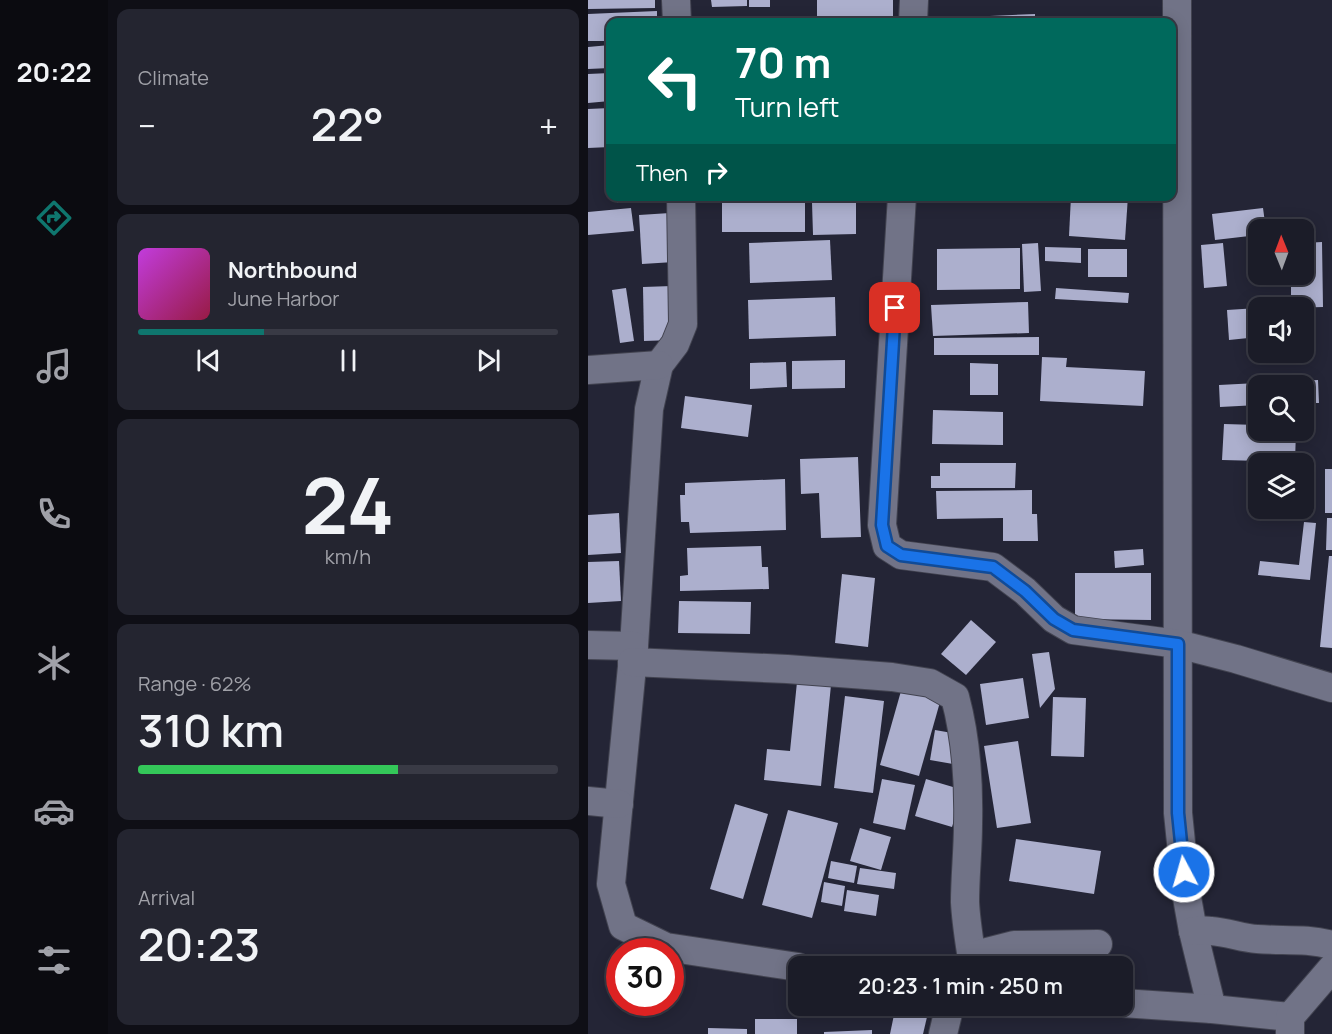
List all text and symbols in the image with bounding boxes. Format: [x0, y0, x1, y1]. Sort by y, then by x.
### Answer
text: 70 m [735, 33, 831, 91]
icon: left [636, 42, 714, 120]
text: 20:22 [16, 53, 92, 90]
text: Climate [138, 64, 209, 91]
text: Turn left [735, 88, 839, 125]
text: 22° [311, 93, 384, 155]
text: − [138, 103, 156, 148]
text: + [539, 103, 558, 148]
icon: right [700, 156, 733, 189]
text: Then [636, 158, 688, 188]
icon: directions [33, 197, 75, 239]
north arrow [1248, 219, 1314, 285]
map controls [1248, 219, 1314, 519]
text: Northbound [228, 255, 358, 285]
pin [869, 282, 920, 333]
text: June Harbor [228, 285, 340, 312]
icon: arrive [878, 291, 911, 324]
button: sound [1248, 297, 1314, 363]
icon: previous [192, 344, 225, 377]
icon: pause [332, 344, 365, 377]
icon: next [472, 344, 505, 377]
icon: music [33, 345, 75, 387]
button: search [1248, 375, 1314, 441]
text: 24 [302, 451, 394, 557]
button: layers [1248, 453, 1314, 519]
icon: phone [33, 493, 75, 535]
text: km/h [325, 543, 371, 570]
icon: climate [33, 642, 75, 684]
text: Range · 62% [138, 670, 252, 697]
text: 310 km [138, 699, 284, 761]
icon: car [33, 790, 75, 832]
position arrow [1152, 840, 1216, 904]
text: Arrival [138, 884, 195, 911]
text: 20:23 [138, 913, 260, 975]
speed limit sign: 30 [606, 938, 684, 1016]
icon: filters [33, 939, 75, 981]
text: 20:23 · 1 min · 250 m [858, 971, 1063, 1001]

